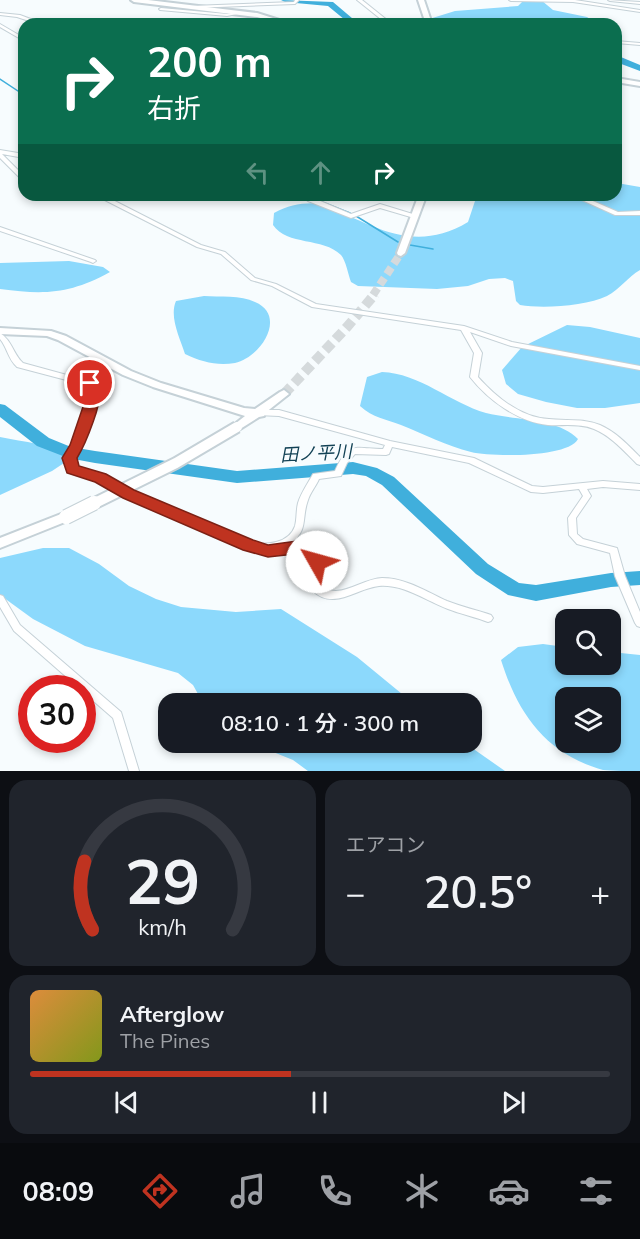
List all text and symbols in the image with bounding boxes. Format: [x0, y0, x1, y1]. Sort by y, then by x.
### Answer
text: 200 m [147, 35, 272, 88]
icon: right [48, 42, 126, 120]
text: 右折 [147, 91, 201, 125]
icon: left [241, 156, 274, 189]
icon: ahead [304, 156, 337, 189]
icon: right [367, 156, 400, 189]
pin [64, 357, 115, 408]
icon: arrive [73, 366, 106, 399]
water label: 田ノ平川 [279, 440, 355, 466]
position arrow [285, 530, 349, 594]
map controls [555, 609, 621, 753]
button: search [555, 609, 621, 675]
speed limit sign: 30 [18, 675, 96, 753]
button: layers [555, 687, 621, 753]
text: 08:10 · 1 分 · 300 m [221, 709, 419, 737]
text: エアコン [346, 832, 426, 857]
text: 29 [125, 841, 200, 920]
text: 20.5° [423, 863, 532, 919]
text: − [346, 872, 365, 913]
text: + [590, 872, 610, 913]
text: km/h [138, 913, 186, 940]
text: Afterglow [120, 1000, 224, 1028]
text: The Pines [120, 1028, 210, 1053]
icon: previous [110, 1086, 143, 1119]
icon: pause [303, 1086, 336, 1119]
icon: next [497, 1086, 530, 1119]
icon: directions [139, 1170, 181, 1212]
icon: music [227, 1170, 269, 1212]
icon: phone [314, 1170, 356, 1212]
icon: climate [401, 1170, 443, 1212]
icon: car [488, 1170, 530, 1212]
icon: filters [575, 1170, 617, 1212]
text: 08:09 [23, 1174, 94, 1208]

